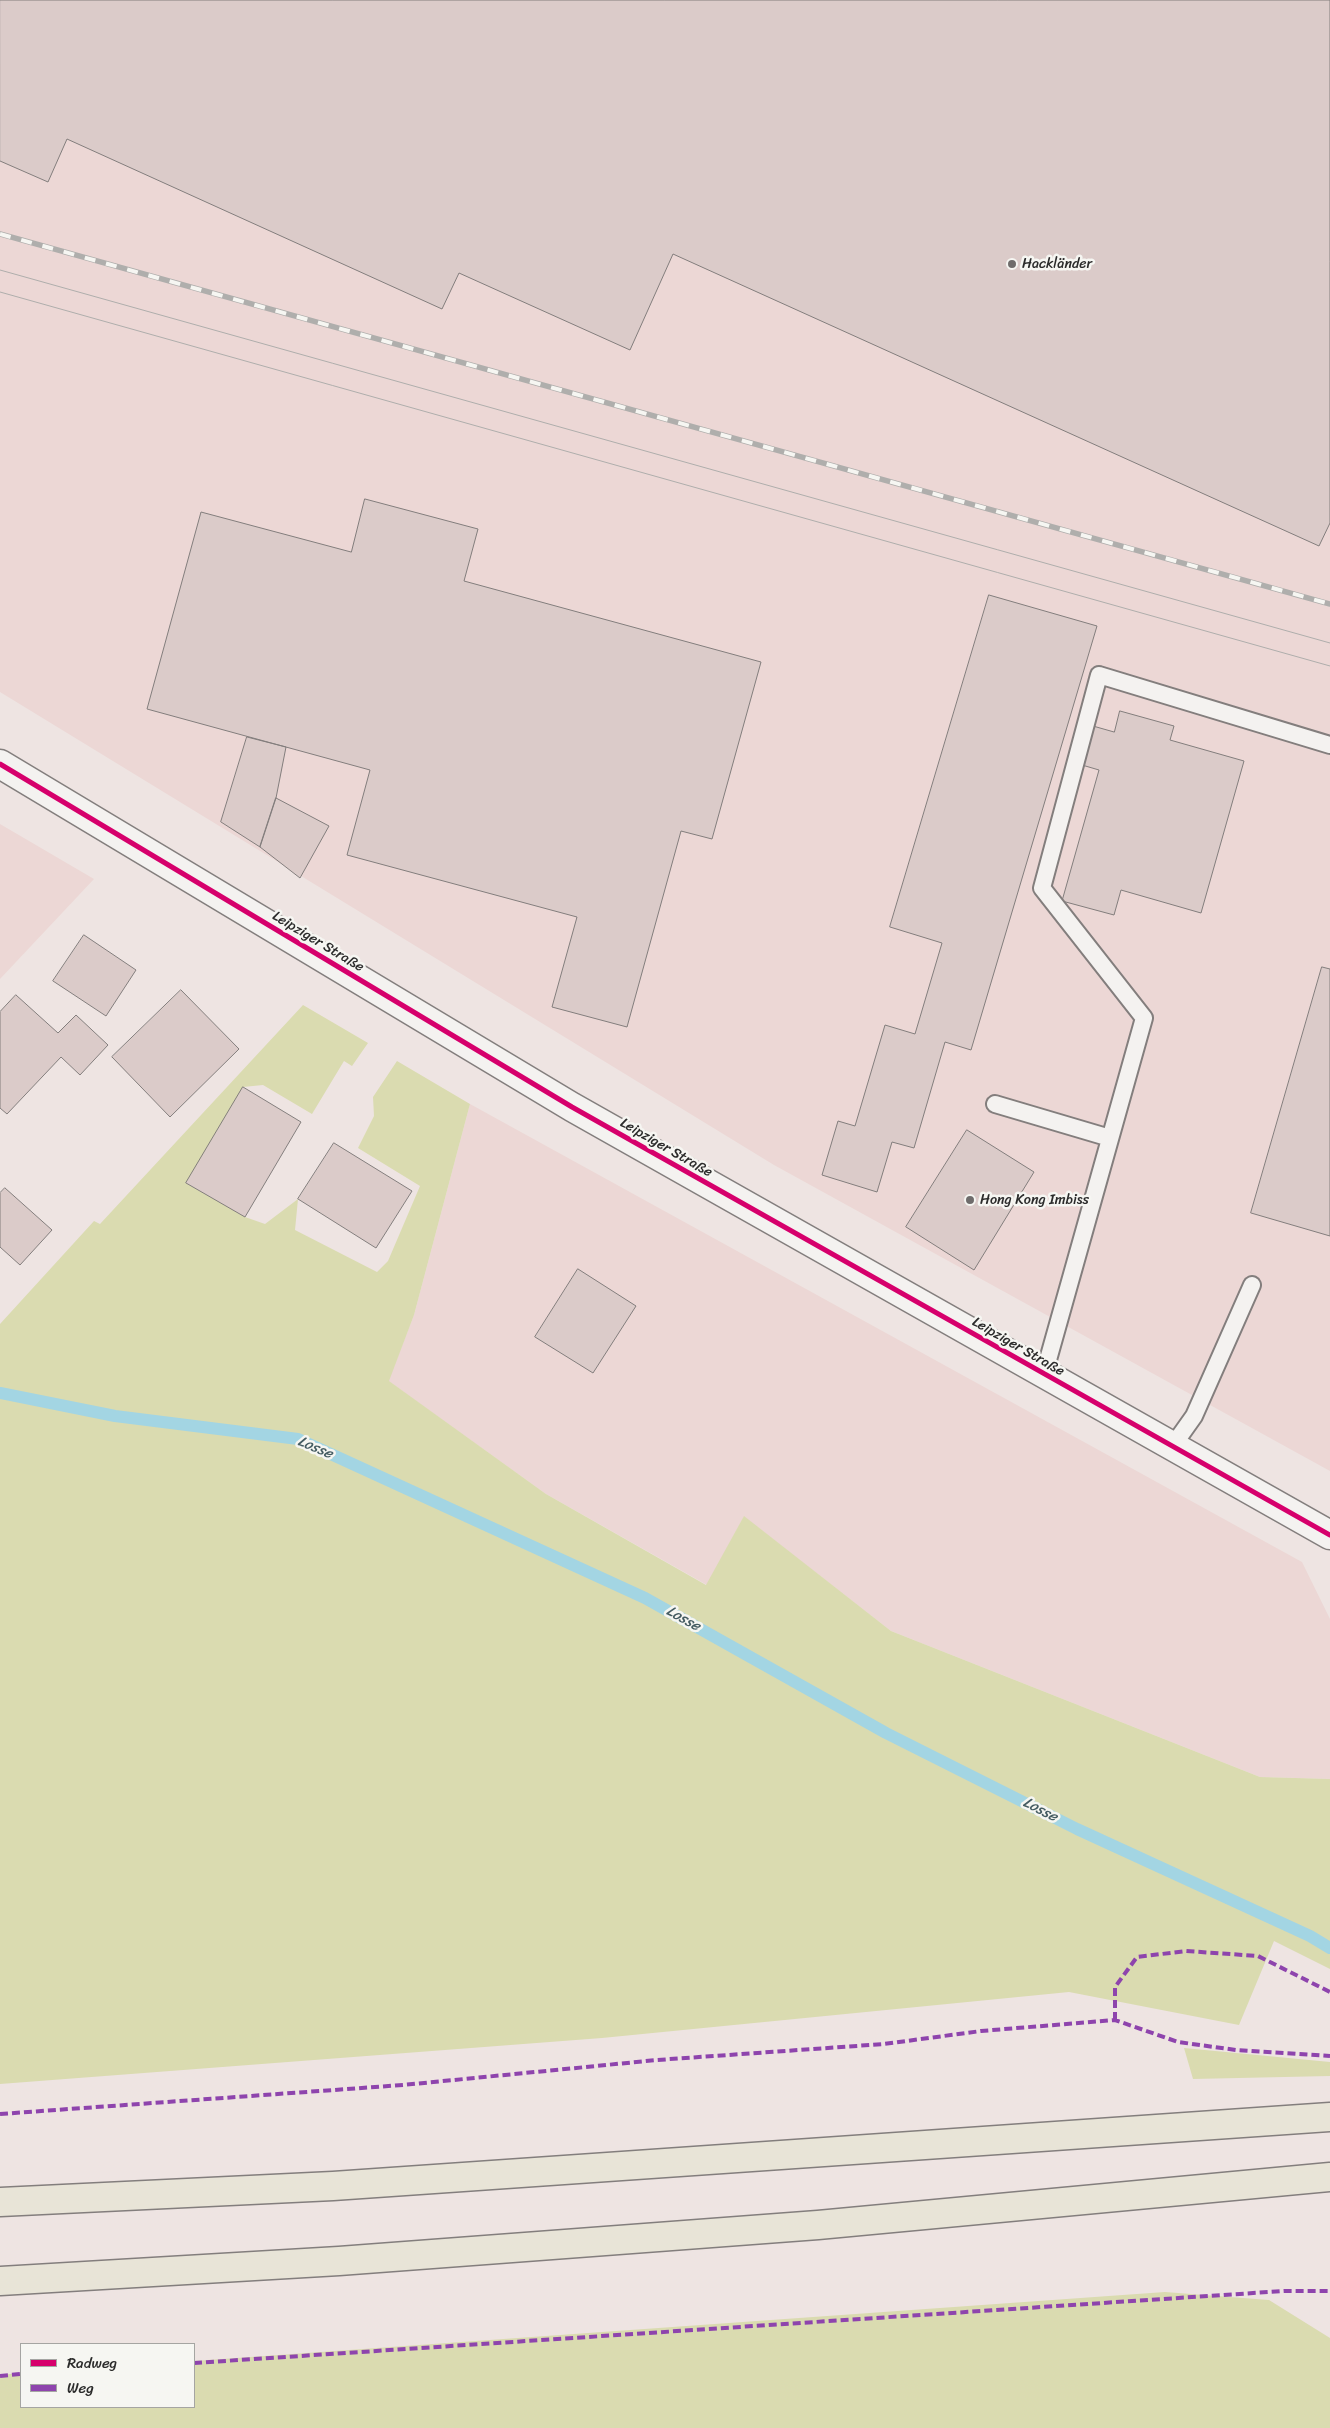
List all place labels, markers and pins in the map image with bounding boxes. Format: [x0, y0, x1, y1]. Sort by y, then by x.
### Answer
place label: Hackländer [1022, 256, 1092, 272]
marker: Hackländer [1006, 258, 1018, 270]
place label: Hong Kong Imbiss [980, 1192, 1089, 1208]
marker: Hong Kong Imbiss [964, 1194, 976, 1206]

